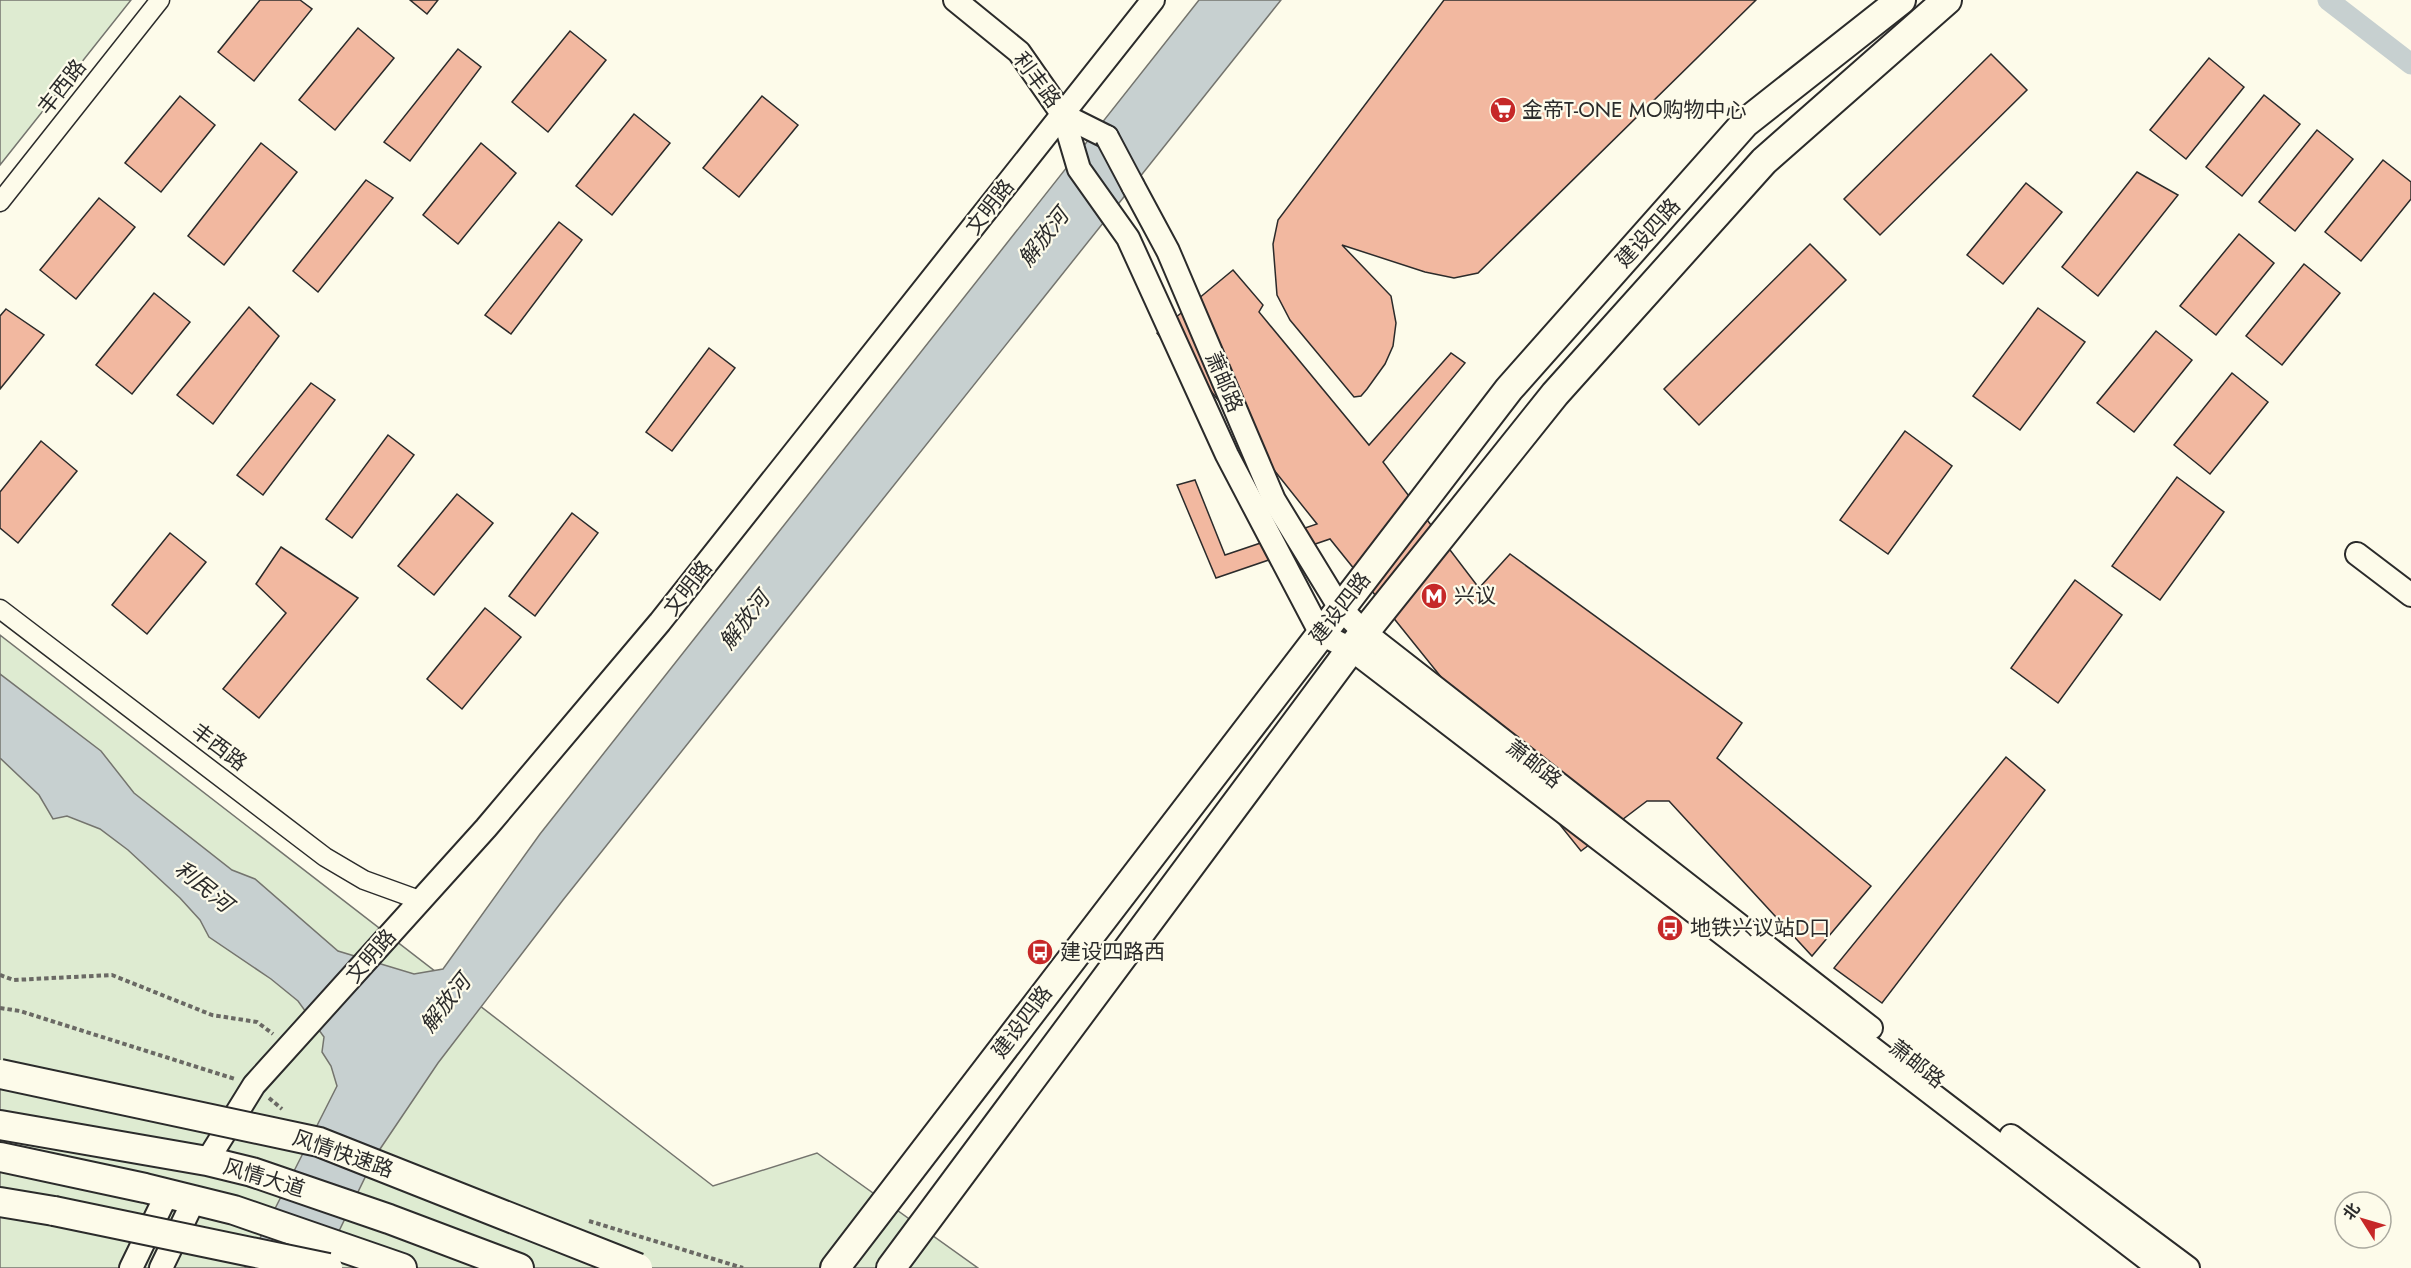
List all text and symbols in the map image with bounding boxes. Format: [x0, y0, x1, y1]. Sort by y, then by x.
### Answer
street label: 利丰路 [1006, 46, 1068, 114]
street label: 丰西路 [31, 53, 93, 121]
supermarket icon: 金帝T-ONE MO购物中心 [1488, 95, 1518, 125]
place label: 金帝T-ONE MO购物中心 [1522, 95, 1747, 125]
street label: 文明路 [959, 173, 1021, 241]
street label: 建设四路 [1609, 192, 1687, 274]
water label: 解放河 [1010, 198, 1078, 273]
street label: 萧邮路 [1198, 347, 1250, 417]
street label: 文明路 [657, 554, 719, 622]
street label: 建设四路 [1302, 566, 1378, 650]
water label: 解放河 [711, 581, 779, 656]
metro station icon: 兴议 [1419, 581, 1449, 611]
place label: 兴议 [1454, 581, 1496, 611]
street label: 丰西路 [185, 716, 253, 778]
street label: 萧邮路 [1500, 733, 1568, 795]
water label: 利民河 [168, 853, 243, 922]
bus stop icon: 地铁兴议站D口 [1655, 913, 1685, 943]
place label: 地铁兴议站D口 [1690, 913, 1830, 943]
street label: 文明路 [339, 922, 403, 990]
bus stop icon: 建设四路西 [1025, 937, 1055, 967]
place label: 建设四路西 [1060, 937, 1165, 967]
water label: 解放河 [412, 964, 480, 1039]
street label: 建设四路 [985, 979, 1059, 1065]
street label: 萧邮路 [1883, 1033, 1951, 1095]
street label: 风情快速路 [288, 1123, 398, 1185]
street label: 风情大道 [219, 1151, 309, 1205]
north arrow [2333, 1190, 2393, 1250]
text: 北 [2337, 1198, 2365, 1225]

